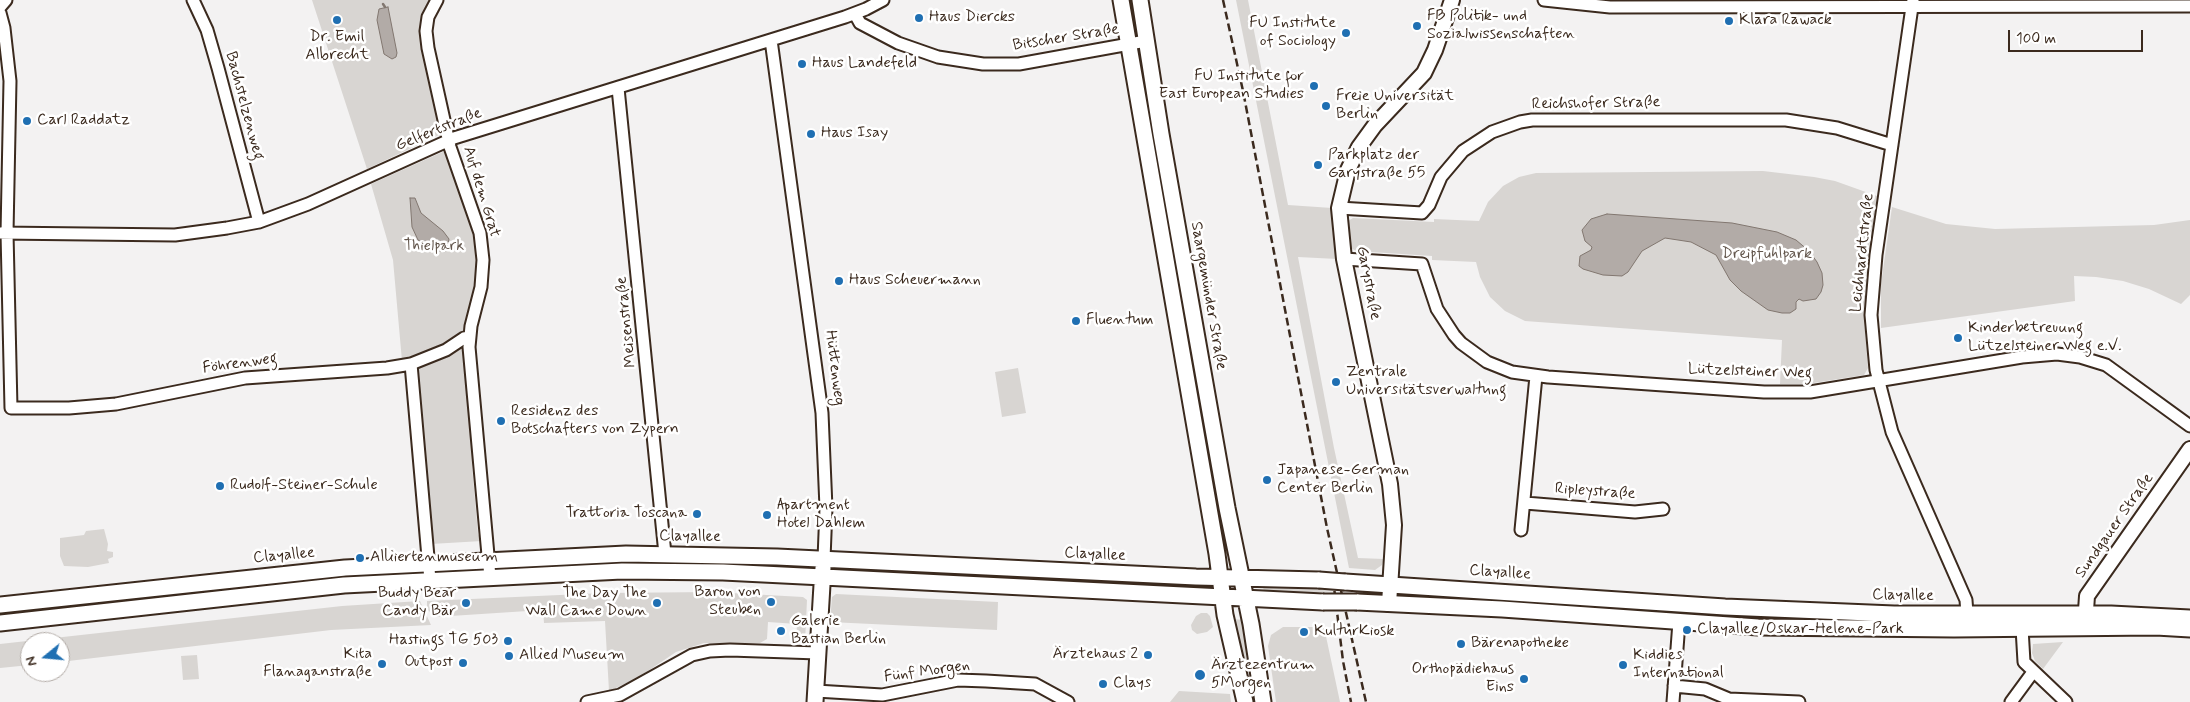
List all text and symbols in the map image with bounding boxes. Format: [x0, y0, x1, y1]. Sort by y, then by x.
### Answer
place label: FB Politik- und Sozialwissenschaften [1427, 7, 1575, 45]
place label: Haus Diercks [929, 8, 1015, 28]
place label: Klara Rawack [1739, 11, 1832, 31]
marker: Haus Diercks [913, 12, 925, 24]
marker: Dr. Emil Albrecht [331, 14, 343, 26]
place label: FU Institute of Sociology [1249, 14, 1336, 52]
marker: Klara Rawack [1723, 15, 1735, 27]
street label: Bitscher Straße [1011, 20, 1121, 56]
marker: FB Politik- und Sozialwissenschaften [1411, 20, 1423, 32]
scale bar [2010, 20, 2145, 52]
marker: FU Institute of Sociology [1340, 27, 1352, 39]
place label: Dr. Emil Albrecht [305, 28, 369, 66]
text: 100 m [2016, 29, 2056, 49]
street label: Bachstelzenweg [220, 50, 268, 162]
place label: Haus Landefeld [812, 54, 917, 74]
marker: Haus Landefeld [796, 58, 808, 70]
place label: FU Institute for East European Studies [1159, 67, 1304, 105]
marker: FU Institute for East European Studies [1308, 80, 1320, 92]
place label: Freie Universität Berlin [1336, 87, 1454, 125]
street label: Reichshofer Straße [1532, 93, 1660, 115]
marker: Freie Universität Berlin [1320, 100, 1332, 112]
street label: Gelfertstraße [393, 104, 485, 156]
place label: Carl Raddatz [37, 111, 130, 131]
marker: Carl Raddatz [21, 115, 33, 127]
place label: Haus Isay [821, 124, 888, 144]
marker: Haus Isay [805, 128, 817, 140]
street label: Auf dem Grat [458, 144, 504, 240]
place label: Parkplatz der Garystraße 55 [1328, 146, 1425, 184]
marker: Parkplatz der Garystraße 55 [1312, 159, 1324, 171]
street label: Leichhardtstraße [1847, 193, 1879, 313]
street label: Saargemünder Straße [1186, 220, 1230, 372]
park label: Thielpark [404, 237, 464, 257]
street label: Garystraße [1351, 244, 1385, 322]
park label: Dreipfuhlpark [1722, 245, 1812, 265]
place label: Haus Scheuermann [849, 271, 981, 291]
street label: Meisenstraße [613, 275, 641, 369]
marker: Haus Scheuermann [833, 275, 845, 287]
place label: Fluentum [1086, 311, 1153, 331]
marker: Fluentum [1070, 315, 1082, 327]
place label: Kinderbetreuung Lützelsteiner Weg e.V. [1968, 319, 2122, 357]
street label: Hüttenweg [820, 329, 848, 407]
marker: Kinderbetreuung Lützelsteiner Weg e.V. [1952, 332, 1964, 344]
street label: Föhrenweg [201, 349, 279, 379]
street label: Lützelsteiner Weg [1688, 360, 1812, 384]
place label: Zentrale Universitätsverwaltung [1346, 363, 1507, 401]
marker: Zentrale Universitätsverwaltung [1330, 376, 1342, 388]
place label: Residenz des Botschafters von Zypern [511, 402, 679, 440]
marker: Residenz des Botschafters von Zypern [495, 415, 507, 427]
place label: Japanese-German Center Berlin [1277, 461, 1409, 499]
street label: Sundgauer Straße [2072, 470, 2158, 582]
marker: Japanese-German Center Berlin [1261, 474, 1273, 486]
place label: Rudolf-Steiner-Schule [230, 476, 378, 496]
marker: Rudolf-Steiner-Schule [214, 480, 226, 492]
street label: Ripleystraße [1554, 480, 1636, 504]
place label: Apartment Hotel Dahlem [777, 496, 865, 534]
place label: Trattoria Toscana [566, 504, 687, 524]
marker: Trattoria Toscana [691, 508, 703, 520]
marker: Apartment Hotel Dahlem [761, 509, 773, 521]
street label: Clayallee [659, 527, 721, 547]
street label: Clayallee [252, 544, 316, 568]
street label: Clayallee [1064, 544, 1126, 566]
place label: Alliiertenmuseum [370, 548, 498, 568]
marker: Alliiertenmuseum [354, 552, 366, 564]
street label: Clayallee [1468, 561, 1532, 585]
place label: Baron von Steuben [694, 583, 761, 621]
place label: Buddy Bear Candy Bär [378, 584, 456, 622]
place label: The Day The Wall Came Down [526, 584, 647, 622]
street label: Clayallee [1872, 586, 1934, 606]
marker: Baron von Steuben [765, 596, 777, 608]
marker: Buddy Bear Candy Bär [460, 597, 472, 609]
marker: The Day The Wall Came Down [651, 597, 663, 609]
place label: Galerie Bastian Berlin [791, 612, 886, 650]
place label: Clayallee/Oskar-Helene-Park [1697, 620, 1904, 640]
place label: KulturKiosk [1314, 622, 1394, 642]
marker: Clayallee/Oskar-Helene-Park [1681, 624, 1693, 636]
marker: Galerie Bastian Berlin [775, 625, 787, 637]
marker: KulturKiosk [1298, 626, 1310, 638]
place label: Hastings TG 503 [389, 631, 498, 651]
north arrow [20, 632, 70, 682]
place label: Bärenapotheke [1471, 634, 1569, 654]
marker: Hastings TG 503 [502, 635, 514, 647]
marker: Bärenapotheke [1455, 638, 1467, 650]
place label: Kita Flanaganstraße [263, 645, 372, 683]
place label: Ärztehaus 2 [1053, 645, 1138, 665]
place label: Allied Museum [519, 646, 625, 666]
place label: Kiddies International [1633, 646, 1724, 684]
marker: Ärztehaus 2 [1142, 649, 1154, 661]
marker: Allied Museum [503, 650, 515, 662]
place label: Outpost [404, 653, 453, 673]
text: N [22, 654, 42, 668]
street label: Fünf Morgen [883, 656, 971, 688]
place label: Ärztezentrum 5Morgen [1211, 656, 1314, 694]
marker: Outpost [457, 657, 469, 669]
marker: Kita Flanaganstraße [376, 658, 388, 670]
marker: Kiddies International [1617, 659, 1629, 671]
place label: Orthopädiehaus Eins [1412, 660, 1514, 698]
marker: Ärztezentrum 5Morgen [1193, 668, 1207, 682]
marker: Orthopädiehaus Eins [1518, 673, 1530, 685]
place label: Clays [1113, 674, 1151, 694]
marker: Clays [1097, 678, 1109, 690]

